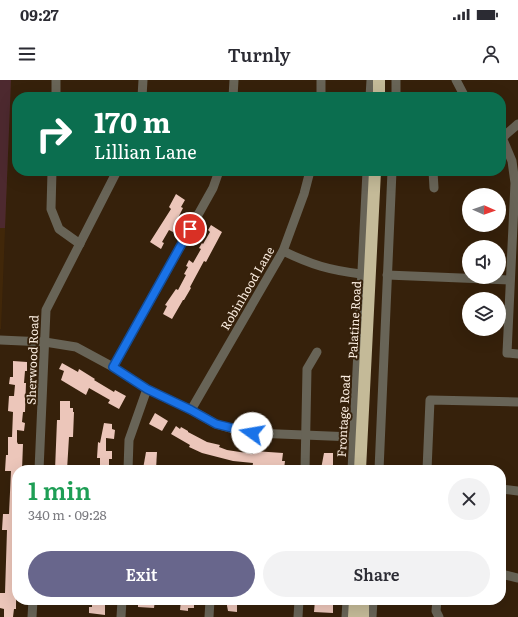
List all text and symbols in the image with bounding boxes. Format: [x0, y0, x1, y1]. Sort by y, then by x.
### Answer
text: 09:27 [20, 3, 59, 26]
text: Turnly [228, 41, 291, 68]
icon: menu [16, 43, 38, 65]
icon: person [480, 43, 502, 65]
text: 170 m [94, 100, 171, 142]
icon: right [28, 108, 80, 160]
text: Lillian Lane [94, 138, 197, 165]
north arrow [462, 188, 506, 232]
map controls [462, 188, 506, 336]
pin [173, 212, 207, 246]
icon: arrive [179, 218, 201, 240]
button: sound [462, 240, 506, 284]
street label: Robinhood Lane [216, 243, 278, 333]
street label: Palatine Road [343, 280, 365, 360]
button: layers [462, 292, 506, 336]
street label: Sherwood Road [21, 314, 43, 405]
street label: Frontage Road [332, 374, 354, 458]
position arrow [231, 412, 273, 454]
text: 1 min [28, 472, 91, 507]
button: close [448, 478, 490, 520]
text: 340 m · 09:28 [28, 505, 107, 524]
button: Exit [28, 551, 255, 597]
button: Share [263, 551, 490, 597]

